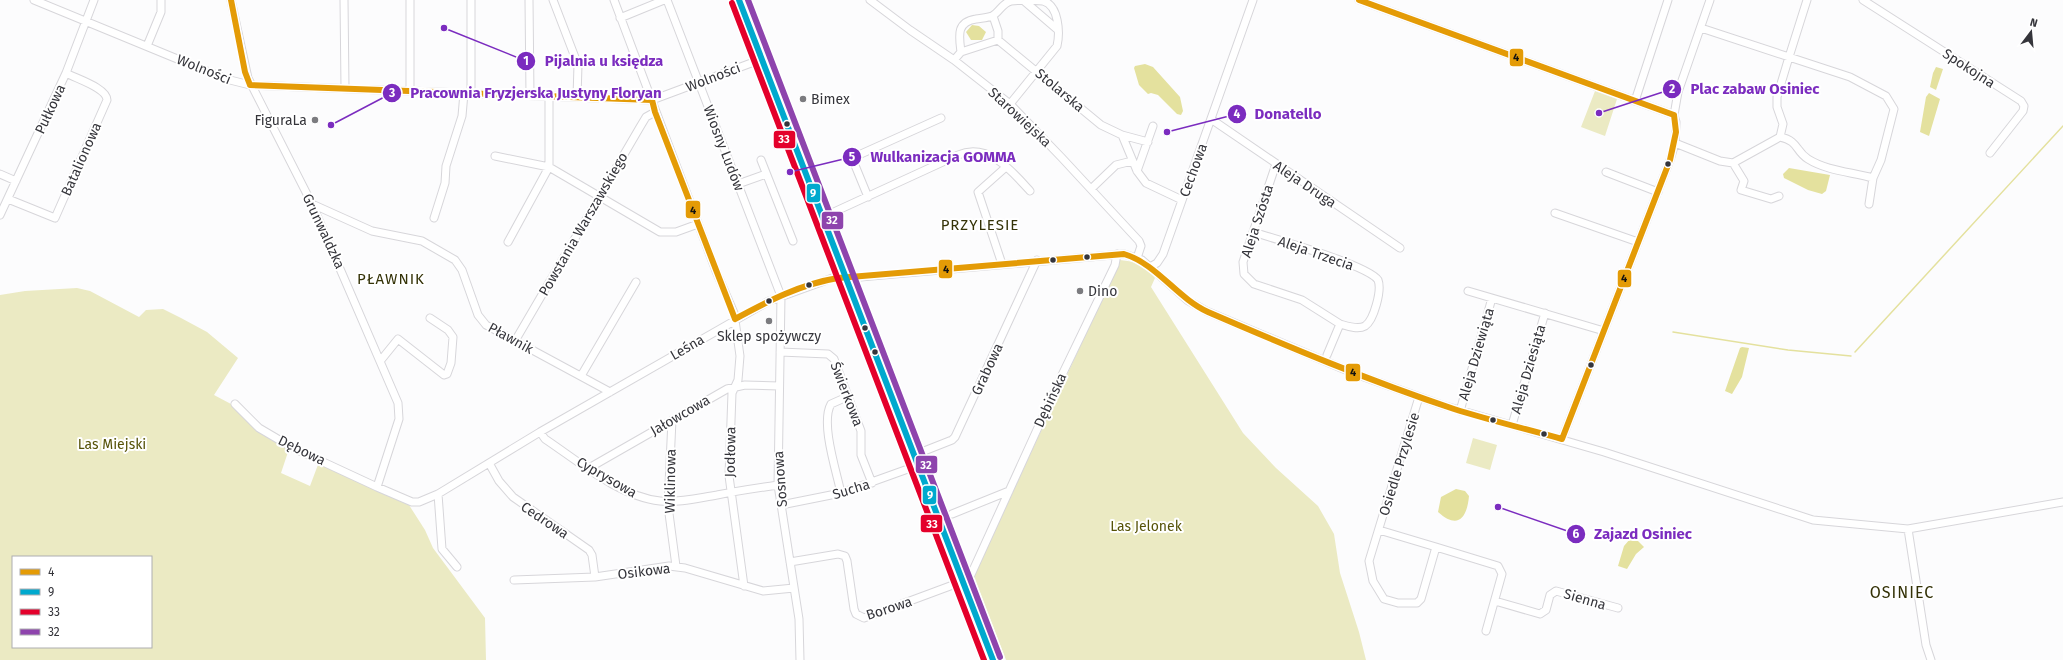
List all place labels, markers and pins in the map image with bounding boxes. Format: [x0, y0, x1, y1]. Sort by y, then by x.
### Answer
callout: Pijalnia u księdza [516, 47, 671, 74]
callout: Plac zabaw Osiniec [1662, 75, 1827, 102]
callout: Pracownia Fryzjerska Justyny Floryan [382, 79, 670, 106]
place label: Bimex [811, 91, 850, 108]
marker: Bimex [798, 94, 808, 104]
callout: Donatello [1227, 100, 1330, 127]
place label: FiguraLa [254, 112, 307, 129]
marker: FiguraLa [310, 115, 320, 125]
unlabelled marker [782, 119, 792, 129]
callout: Wulkanizacja GOMMA [842, 143, 1023, 170]
unlabelled marker [1663, 159, 1673, 169]
unlabelled marker [1082, 252, 1092, 262]
unlabelled marker [1048, 255, 1058, 265]
unlabelled marker [804, 280, 814, 290]
place label: Dino [1088, 283, 1117, 300]
marker: Dino [1075, 286, 1085, 296]
unlabelled marker [764, 296, 774, 306]
marker: Sklep spożywczy [764, 316, 774, 326]
unlabelled marker [860, 323, 870, 333]
place label: Sklep spożywczy [717, 328, 821, 345]
unlabelled marker [870, 347, 880, 357]
unlabelled marker [1586, 360, 1596, 370]
unlabelled marker [1488, 415, 1498, 425]
unlabelled marker [1539, 429, 1549, 439]
callout: Zajazd Osiniec [1566, 520, 1700, 547]

